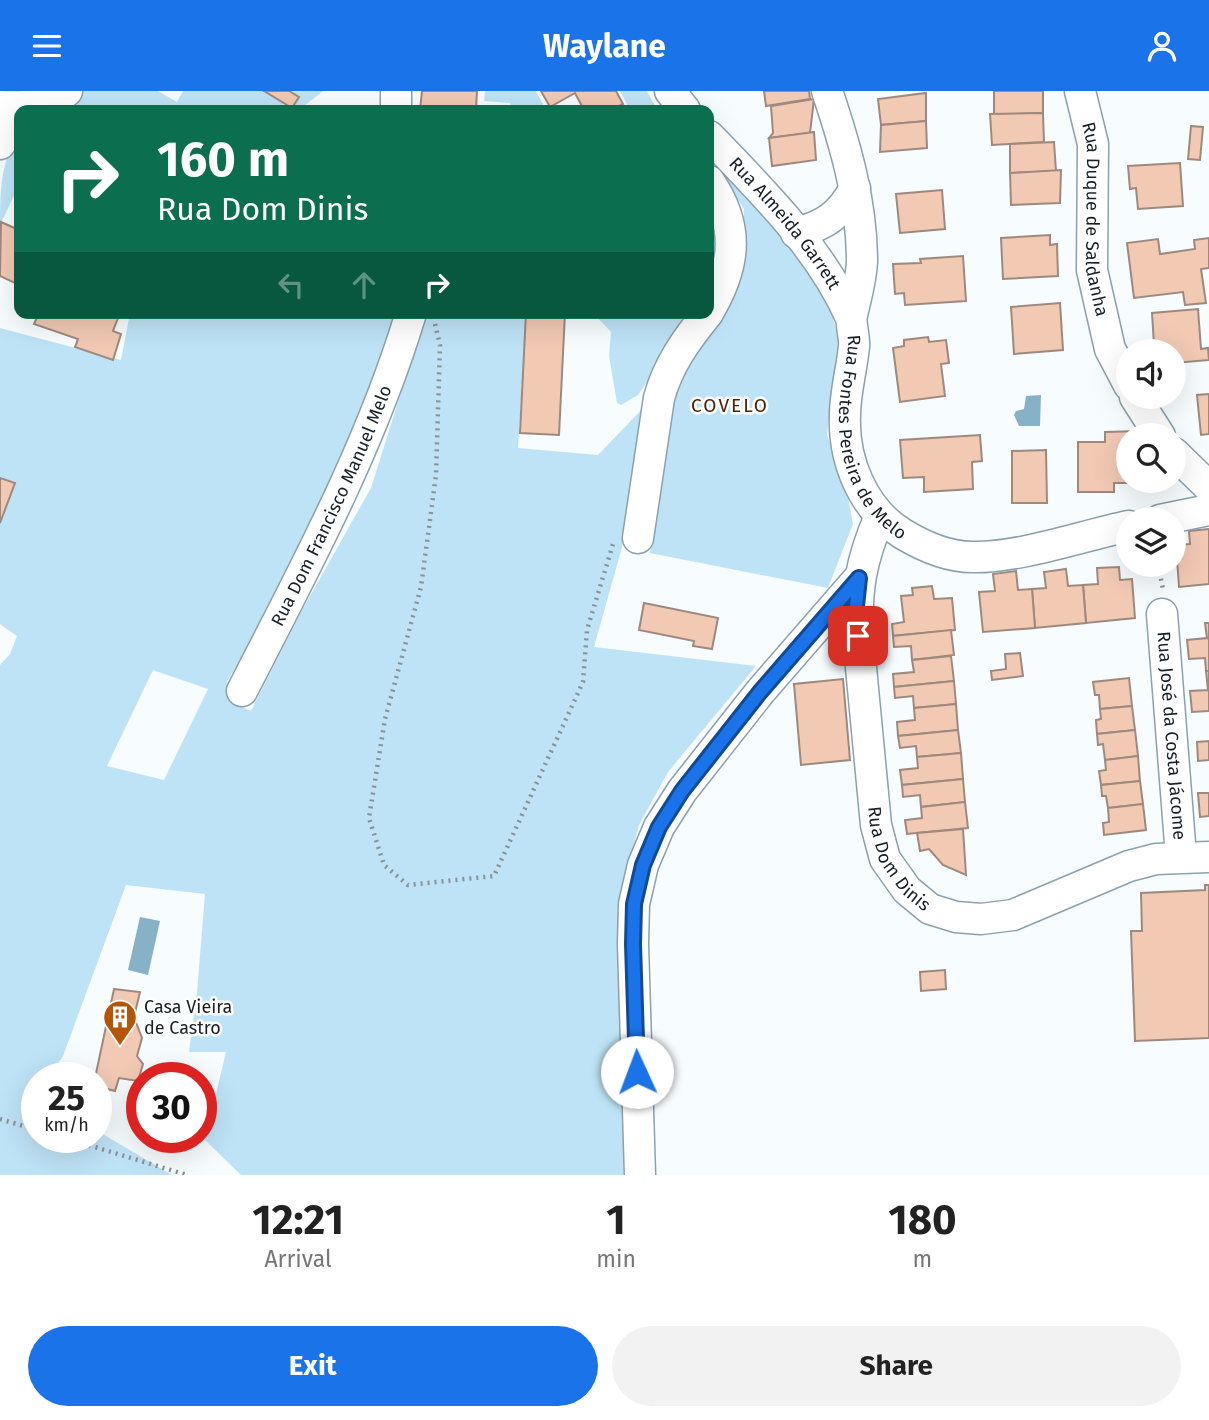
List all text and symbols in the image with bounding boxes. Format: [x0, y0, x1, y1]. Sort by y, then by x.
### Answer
icon: menu [28, 27, 66, 65]
text: Waylane [543, 27, 666, 65]
icon: person [1143, 27, 1181, 65]
street label: Rua Duque de Saldanha [1077, 120, 1113, 318]
text: 160 m [157, 130, 289, 189]
icon: right [42, 133, 133, 224]
street label: Rua Almeida Garrett [724, 152, 846, 294]
text: Rua Dom Dinis [157, 190, 368, 228]
icon: left [272, 266, 310, 304]
icon: ahead [345, 266, 383, 304]
icon: right [418, 266, 456, 304]
street label: Rua Fontes Pereira de Melo [834, 334, 911, 544]
map controls [1116, 339, 1186, 577]
button: sound [1116, 339, 1186, 409]
street label: Rua Dom Francisco Manuel Melo [266, 382, 396, 630]
district label: COVELO [691, 394, 769, 417]
button: search [1116, 423, 1186, 493]
button: layers [1116, 507, 1186, 577]
pin [828, 606, 888, 666]
icon: arrive [839, 617, 877, 655]
street label: Rua José da Costa Jácome [1152, 630, 1191, 841]
street label: Rua Dom Dinis [863, 805, 935, 916]
place label: Casa Vieira de Castro [144, 996, 232, 1039]
building icon: Casa Vieira de Castro [101, 998, 139, 1047]
position arrow [600, 1035, 674, 1109]
speed limit sign: 30 [126, 1062, 217, 1153]
text: 25 [48, 1077, 85, 1119]
text: km/h [44, 1114, 89, 1136]
text: 12:21 [252, 1195, 344, 1245]
text: 1 [606, 1195, 626, 1245]
text: 180 [888, 1195, 957, 1245]
text: Arrival [264, 1245, 332, 1273]
text: min [596, 1245, 636, 1273]
text: m [913, 1245, 932, 1273]
button: Exit [28, 1326, 598, 1406]
button: Share [612, 1326, 1181, 1406]

